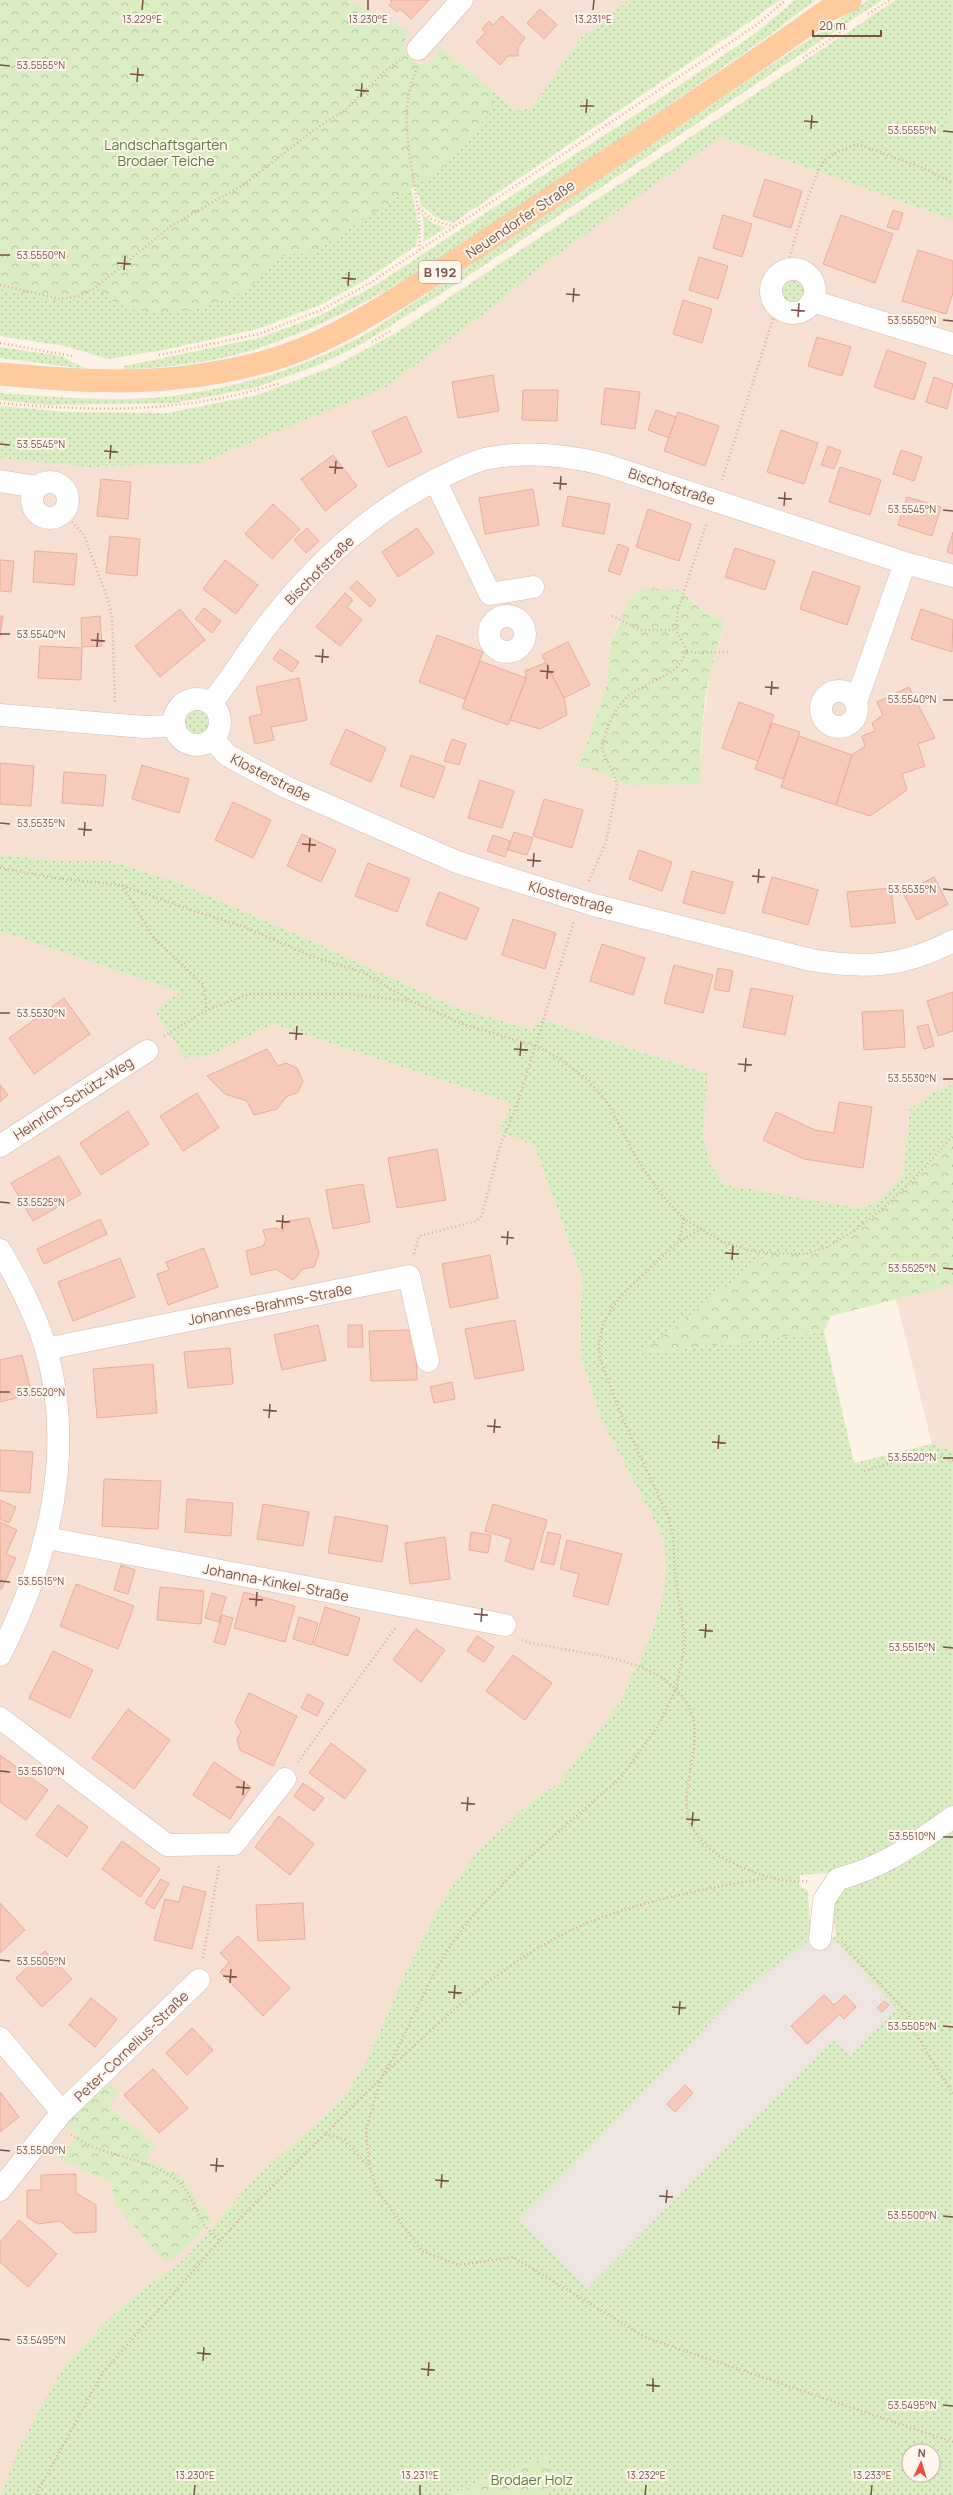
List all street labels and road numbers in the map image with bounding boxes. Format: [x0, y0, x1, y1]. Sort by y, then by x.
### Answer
street label: Neuendorfer Straße [462, 175, 578, 263]
road number: B 192 [419, 261, 461, 283]
street label: Bischofstraße [626, 463, 718, 509]
street label: Bischofstraße [280, 531, 358, 609]
street label: Klosterstraße [228, 749, 314, 805]
street label: Klosterstraße [526, 876, 616, 918]
street label: Heinrich-Schütz-Weg [9, 1052, 137, 1144]
street label: Johannes-Brahms-Straße [186, 1279, 354, 1329]
street label: Johanna-Kinkel-Straße [201, 1559, 351, 1605]
street label: Peter-Cornelius-Straße [70, 1986, 192, 2106]

